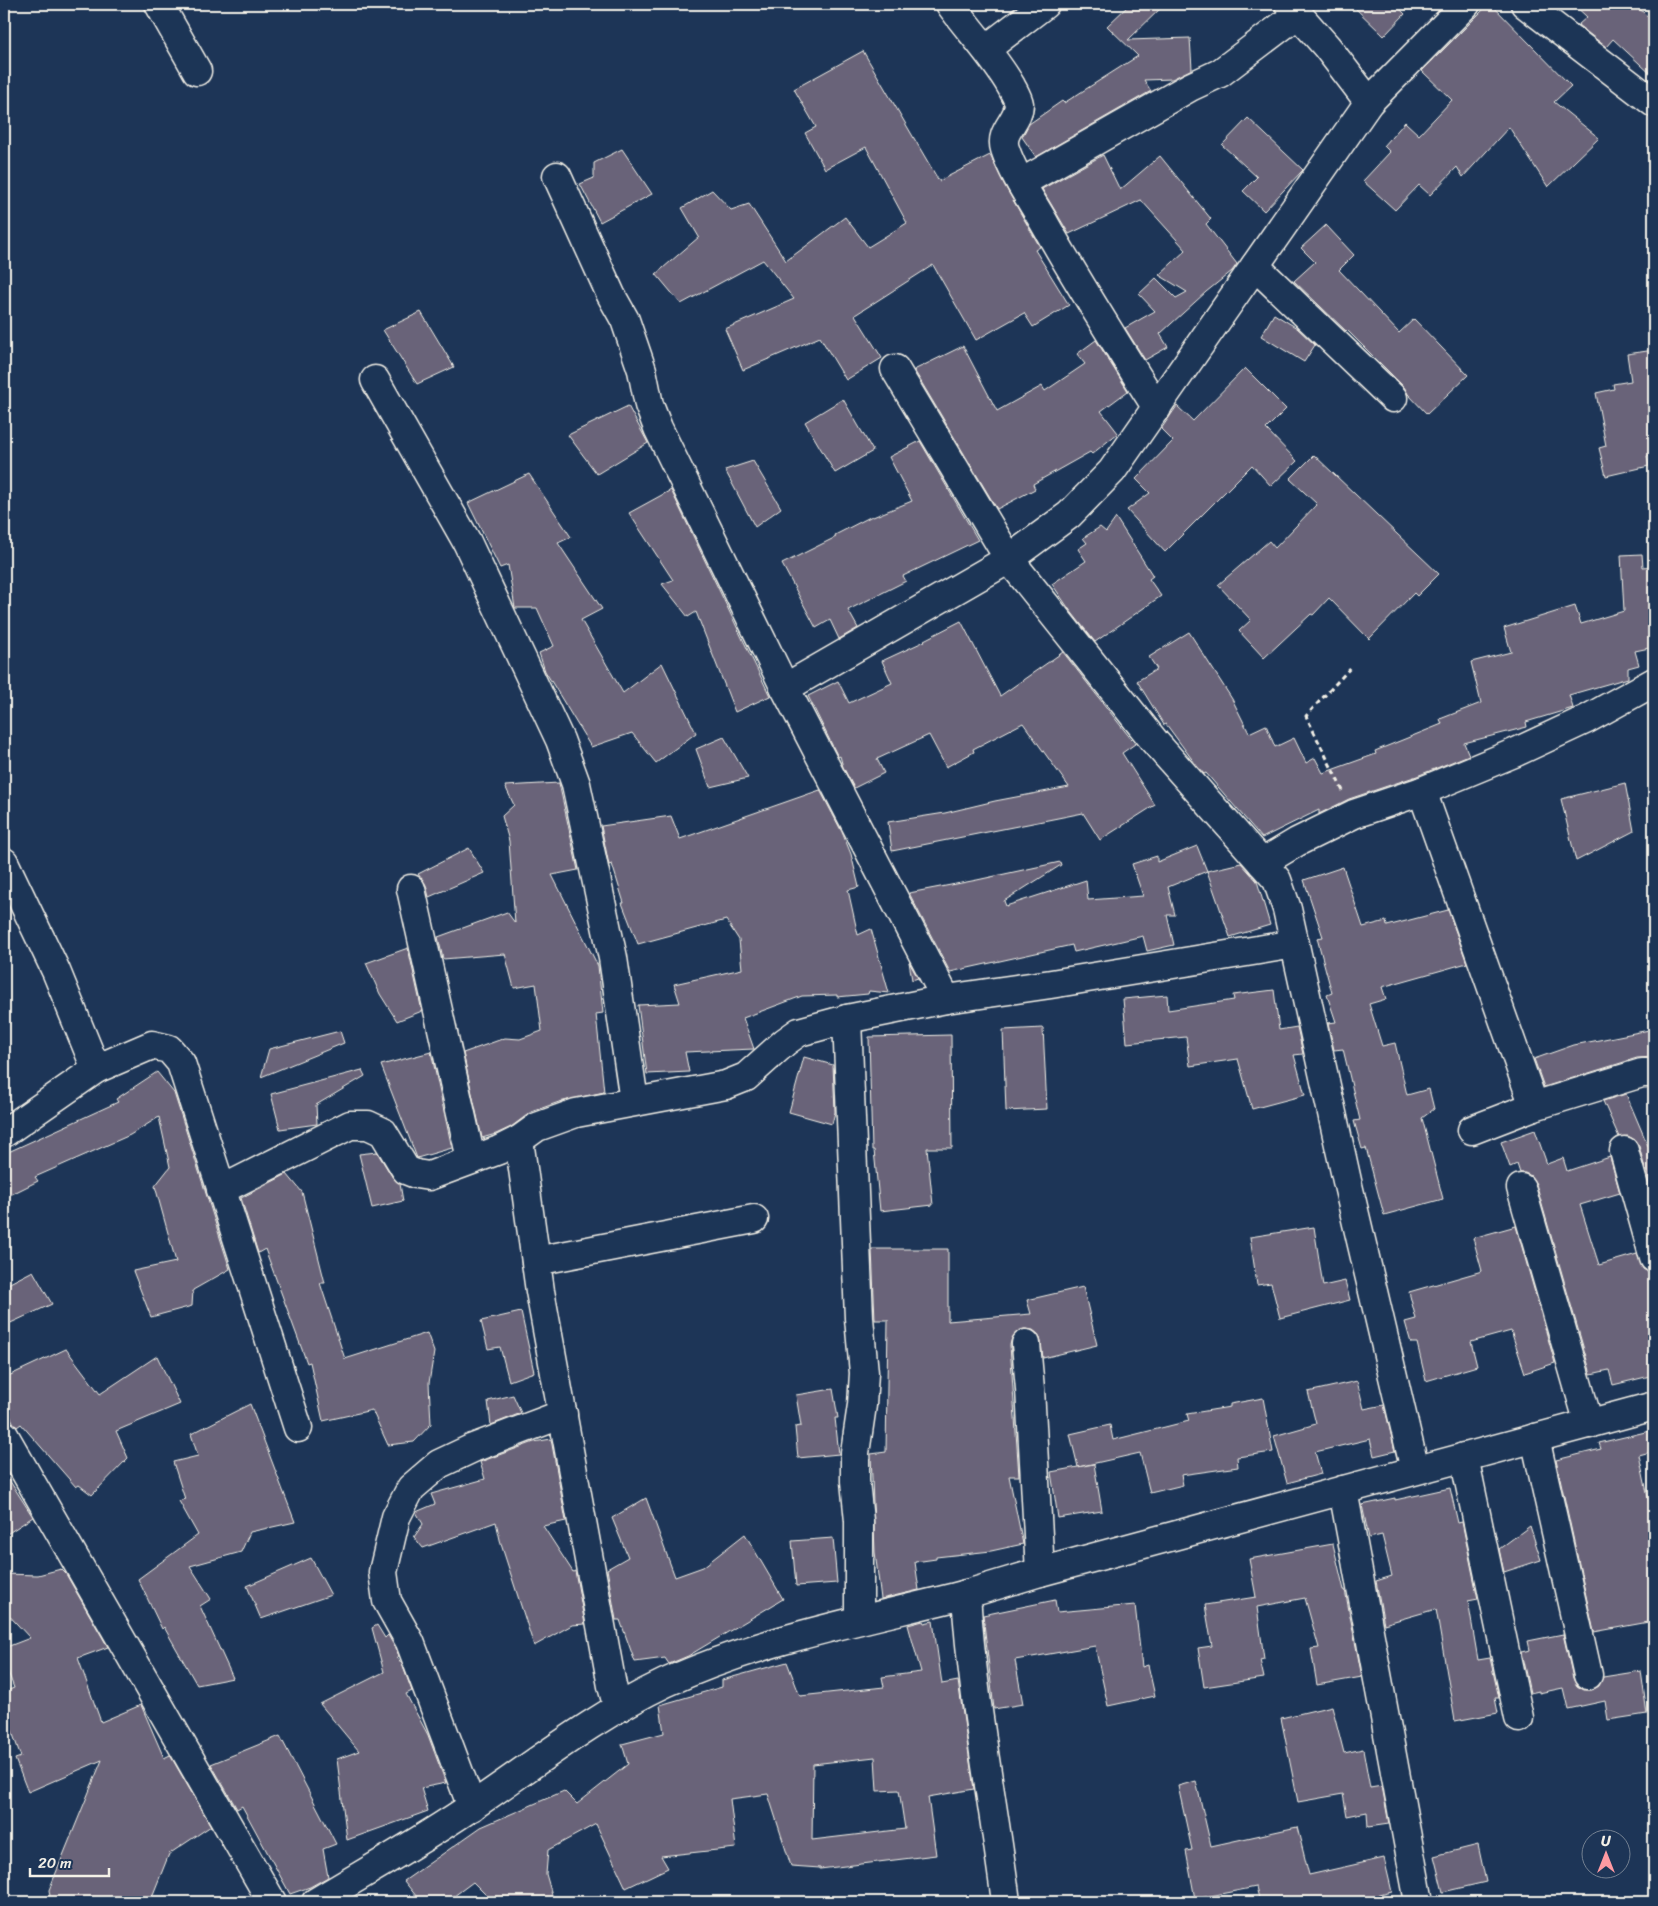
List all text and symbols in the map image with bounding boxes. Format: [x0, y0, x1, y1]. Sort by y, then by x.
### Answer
north arrow [1580, 1828, 1630, 1878]
text: U [1601, 1829, 1611, 1854]
scale bar [30, 1846, 109, 1878]
text: 20 m [38, 1850, 72, 1876]

